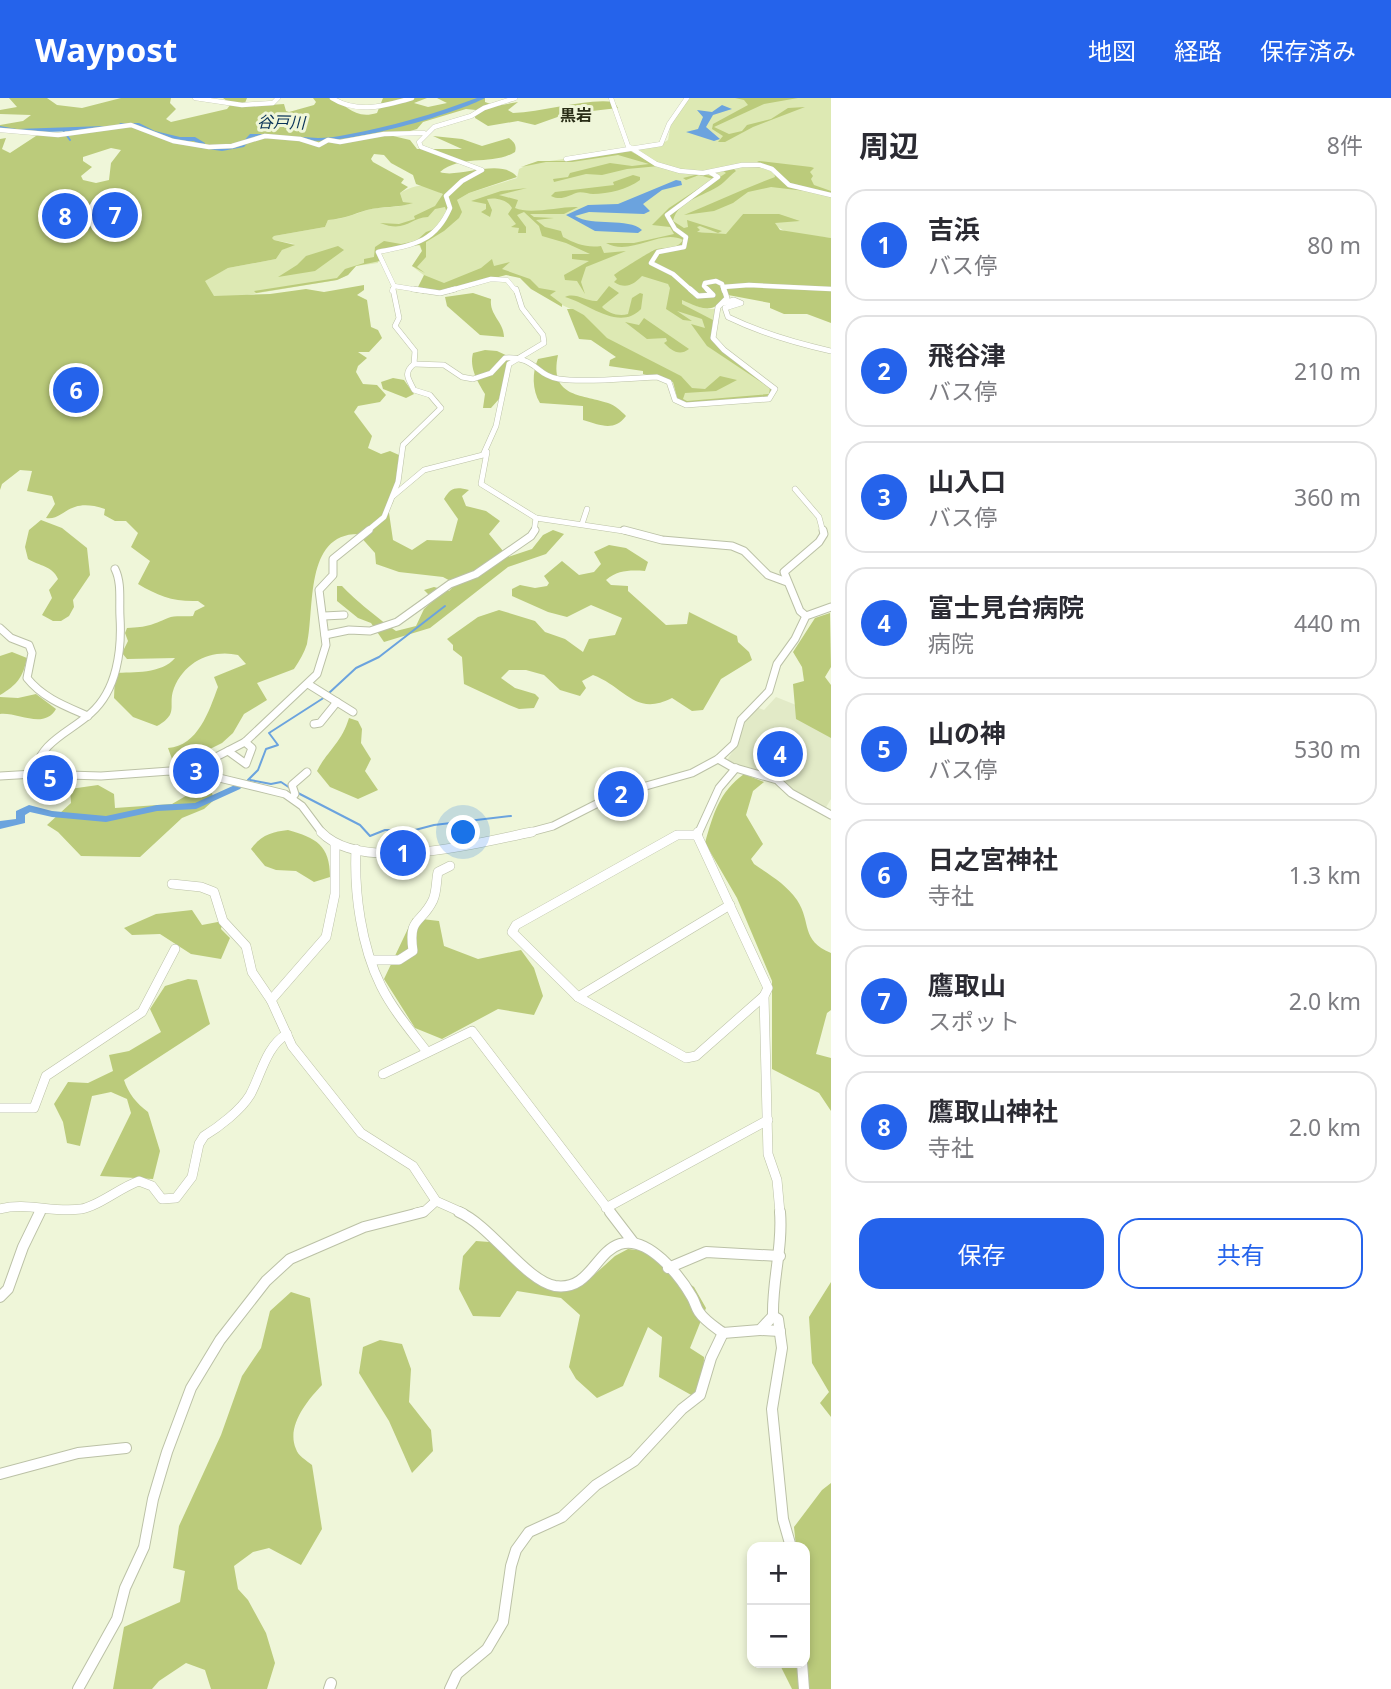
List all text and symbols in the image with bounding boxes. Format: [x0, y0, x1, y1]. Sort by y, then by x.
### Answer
text: Waypost [35, 27, 177, 72]
text: 地図 [1088, 34, 1136, 67]
text: 経路 [1174, 34, 1222, 67]
text: 保存済み [1260, 34, 1356, 67]
district label: 黒岩 [560, 104, 592, 126]
water label: 谷戸川 [257, 111, 307, 133]
text: 周辺 [859, 125, 919, 166]
text: 8件 [1327, 129, 1363, 161]
pin: 7 [92, 189, 138, 241]
pin: 8 [42, 190, 88, 242]
text: 吉浜 [928, 211, 980, 247]
text: 1 [877, 229, 891, 261]
text: 80 m [1307, 229, 1361, 261]
text: バス停 [928, 249, 997, 281]
text: 飛谷津 [928, 337, 1006, 373]
text: 2 [877, 355, 891, 387]
text: 210 m [1294, 355, 1361, 387]
pin: 6 [53, 364, 99, 416]
text: バス停 [928, 375, 997, 407]
text: 山入口 [928, 463, 1006, 499]
text: 3 [877, 481, 891, 513]
text: 360 m [1294, 481, 1361, 513]
text: バス停 [928, 501, 997, 533]
text: 富士見台病院 [928, 589, 1084, 625]
text: 4 [877, 607, 891, 639]
text: 440 m [1294, 607, 1361, 639]
text: 病院 [928, 627, 974, 659]
text: 山の神 [928, 715, 1006, 751]
pin: 4 [757, 728, 803, 780]
text: 5 [877, 733, 891, 765]
text: 530 m [1294, 733, 1361, 765]
pin: 3 [173, 745, 219, 797]
pin: 5 [27, 752, 73, 804]
text: バス停 [928, 753, 997, 785]
pin: 2 [598, 768, 644, 820]
your location [446, 815, 480, 849]
pin: 1 [380, 827, 426, 879]
text: 日之宮神社 [928, 841, 1058, 877]
text: 6 [877, 859, 891, 891]
text: 1.3 km [1289, 859, 1361, 891]
text: 寺社 [928, 879, 974, 911]
text: 鷹取山 [928, 967, 1006, 1003]
text: 7 [877, 985, 891, 1017]
text: 2.0 km [1289, 985, 1361, 1017]
text: スポット [928, 1005, 1020, 1037]
text: 鷹取山神社 [928, 1093, 1058, 1129]
text: 8 [877, 1111, 891, 1143]
text: 2.0 km [1289, 1111, 1361, 1143]
text: 寺社 [928, 1131, 974, 1163]
button: 保存 [859, 1218, 1104, 1289]
button: 共有 [1118, 1218, 1363, 1289]
map controls [747, 1542, 810, 1668]
button: + [747, 1542, 810, 1605]
button: − [747, 1605, 810, 1668]

